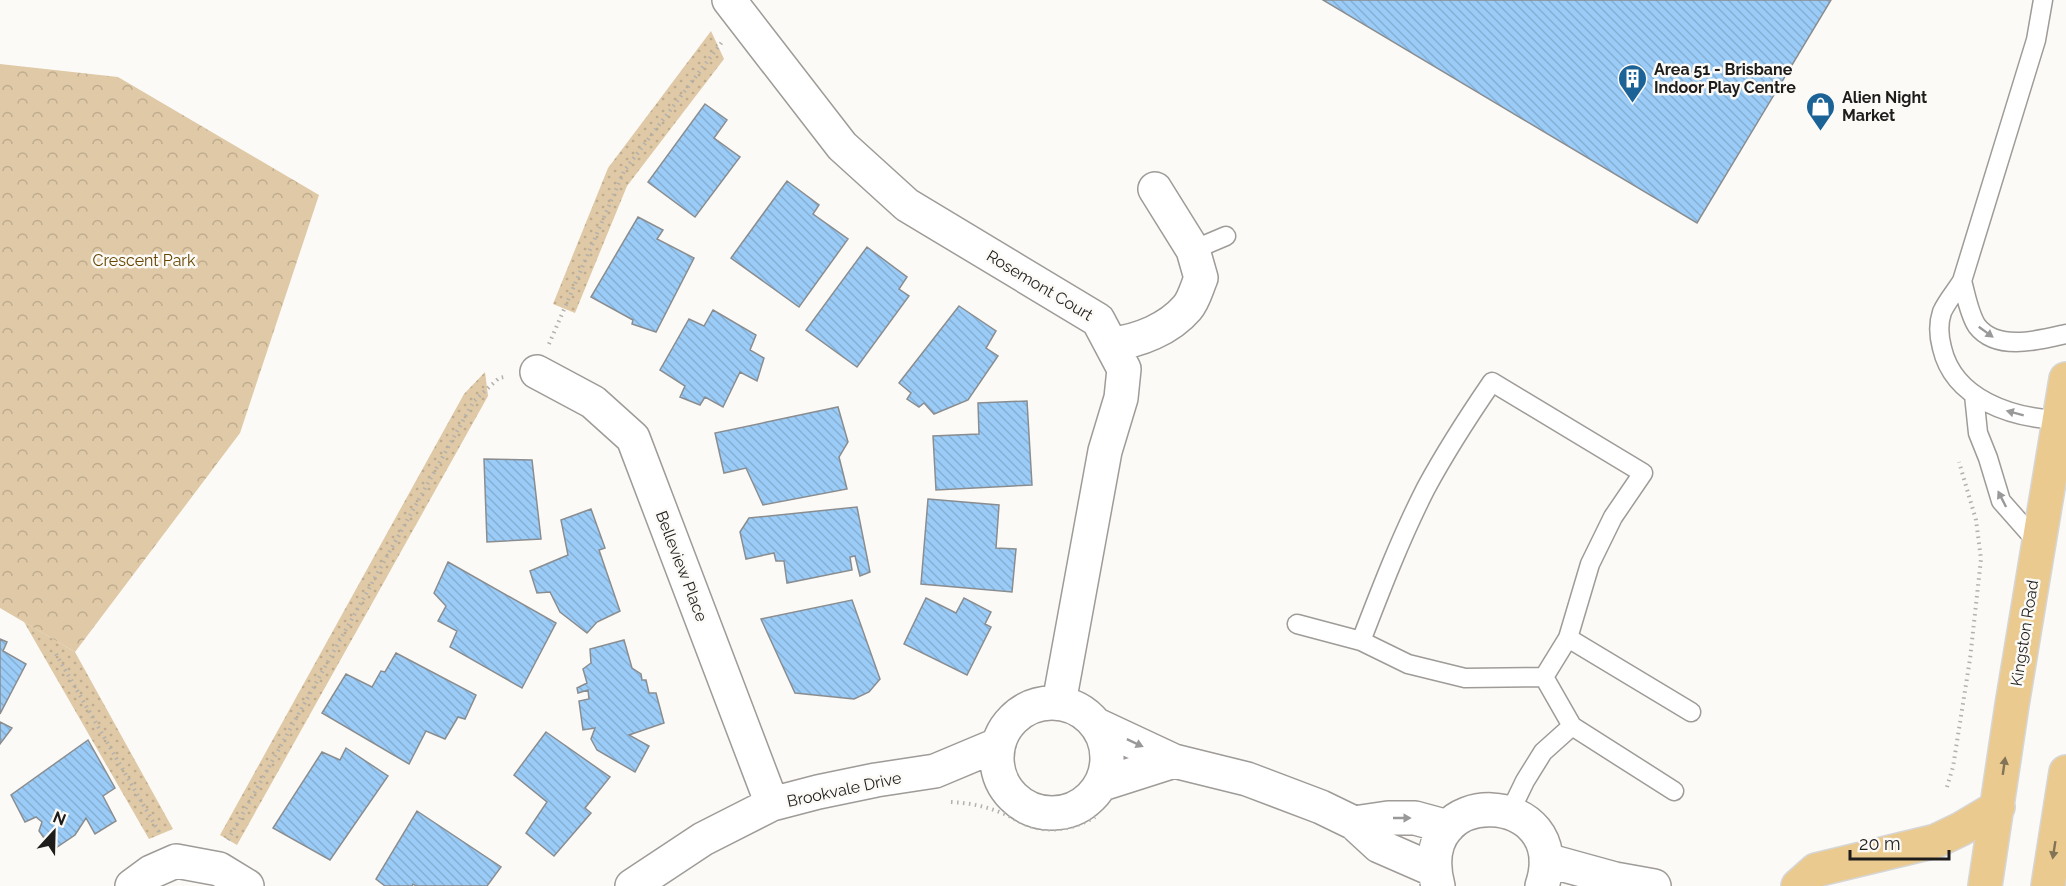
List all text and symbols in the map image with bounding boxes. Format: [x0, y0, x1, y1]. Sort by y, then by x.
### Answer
place label: Area 51 - Brisbane Indoor Play Centre [1654, 60, 1796, 97]
building icon: Area 51 - Brisbane Indoor Play Centre [1617, 62, 1649, 104]
place label: Alien Night Market [1842, 88, 1927, 125]
shop icon: Alien Night Market [1805, 90, 1837, 132]
street label: Rosemont Court [983, 246, 1097, 325]
park label: Crescent Park [93, 251, 196, 270]
one-way arrow [1978, 326, 1994, 338]
one-way arrow [2006, 408, 2024, 417]
one-way arrow [1998, 490, 2008, 508]
street label: Belleview Place [652, 508, 711, 624]
street label: Kingston Road [2007, 579, 2042, 688]
one-way arrow [1127, 739, 1144, 748]
one-way arrow [1999, 756, 2008, 775]
street label: Brookvale Drive [785, 768, 903, 811]
north arrow [24, 802, 84, 862]
text: N [50, 807, 69, 830]
one-way arrow [1392, 813, 1411, 823]
scale bar [1850, 823, 1949, 861]
text: 20 m [1859, 833, 1901, 854]
one-way arrow [2049, 840, 2058, 859]

